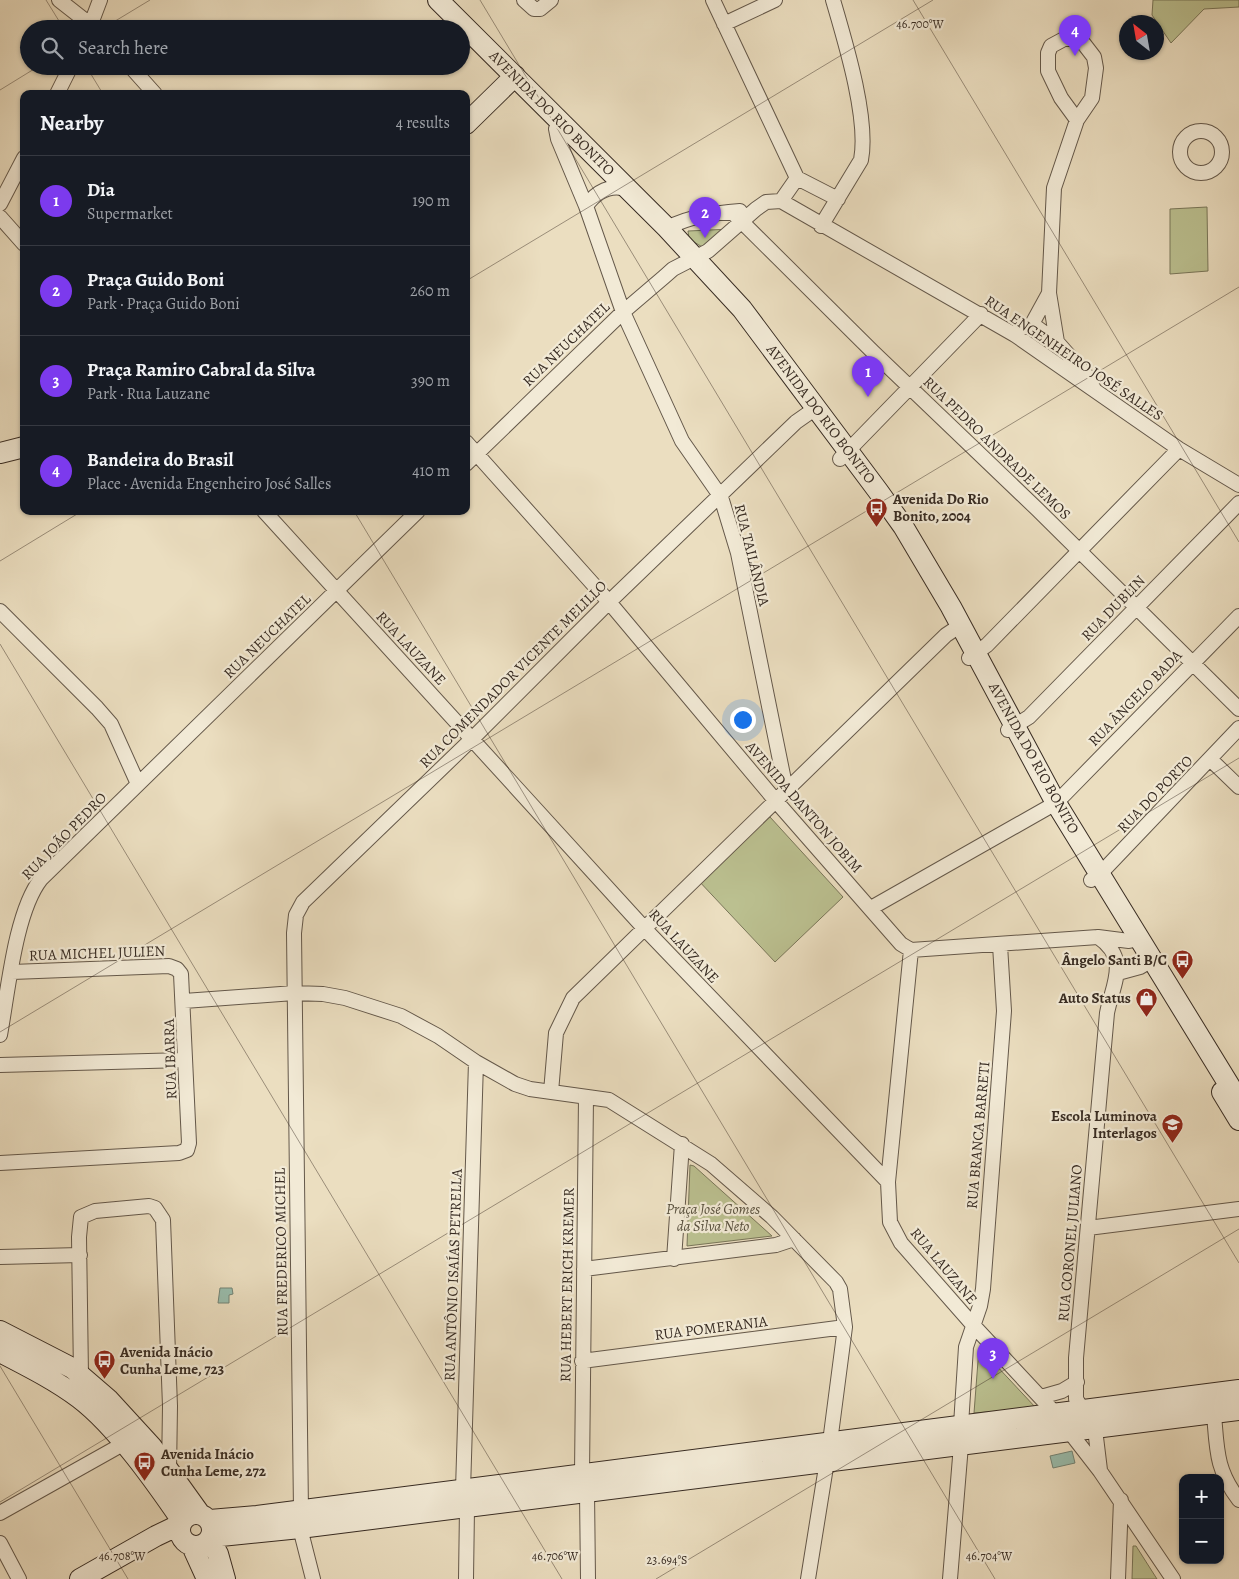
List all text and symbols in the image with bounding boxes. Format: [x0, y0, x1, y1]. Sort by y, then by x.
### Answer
pin: 4 [1059, 15, 1091, 56]
north arrow [1119, 15, 1164, 60]
text: 46.700°W [896, 16, 944, 32]
search box [20, 20, 470, 75]
icon: search [38, 34, 66, 62]
text: Search here [78, 35, 168, 61]
street label: AVENIDA DO RIO BONITO [484, 45, 619, 180]
text: Nearby [40, 109, 103, 137]
text: 4 results [396, 112, 450, 134]
text: Dia [87, 177, 115, 203]
text: 1 [53, 190, 59, 212]
text: 190 m [412, 190, 450, 212]
pin: 2 [689, 197, 721, 238]
text: Supermarket [87, 203, 173, 225]
text: Praça Guido Boni [87, 267, 224, 293]
text: 2 [52, 280, 60, 302]
text: 260 m [410, 280, 450, 302]
street label: RUA ENGENHEIRO JOSÉ SALLES [981, 291, 1167, 425]
text: Park · Praça Guido Boni [87, 293, 240, 315]
street label: RUA NEUCHATEL [518, 297, 614, 391]
street label: AVENIDA DO RIO BONITO [761, 339, 880, 488]
pin: 1 [852, 356, 884, 397]
text: Praça Ramiro Cabral da Silva [87, 357, 315, 383]
text: 3 [53, 370, 59, 392]
text: 390 m [411, 370, 450, 392]
street label: RUA PEDRO ANDRADE LEMOS [919, 372, 1075, 524]
text: Park · Rua Lauzane [87, 383, 210, 405]
text: Bandeira do Brasil [87, 447, 234, 473]
text: 4 [52, 460, 60, 482]
text: 410 m [412, 460, 450, 482]
text: Place · Avenida Engenheiro José Salles [87, 473, 331, 495]
place label: Avenida Do Rio Bonito, 2004 [892, 489, 989, 526]
bus stop icon: Avenida Do Rio Bonito, 2004 [865, 496, 889, 527]
street label: RUA TAILÂNDIA [730, 502, 774, 608]
street label: RUA DUBLIN [1077, 571, 1149, 645]
street label: RUA COMENDADOR VICENTE MELILLO [415, 576, 611, 772]
street label: RUA NEUCHATEL [219, 589, 315, 683]
street label: RUA LAUZANE [371, 607, 451, 689]
street label: RUA ÂNGELO BADA [1084, 645, 1186, 751]
street label: AVENIDA DO RIO BONITO [984, 678, 1084, 837]
your location [730, 707, 756, 733]
street label: AVENIDA DANTON JOBIM [740, 736, 867, 877]
street label: RUA DO PORTO [1113, 751, 1197, 837]
street label: RUA JOÃO PEDRO [17, 788, 111, 884]
street label: RUA LAUZANE [644, 905, 724, 987]
street label: RUA MICHEL JULIEN [28, 941, 166, 965]
bus stop icon: Ângelo Santi B/C [1171, 948, 1195, 979]
place label: Ângelo Santi B/C [1061, 950, 1167, 970]
shop icon: Auto Status [1135, 986, 1159, 1017]
place label: Auto Status [1058, 988, 1131, 1008]
street label: RUA IBARRA [159, 1018, 181, 1100]
street label: RUA BRANCA BARRETI [962, 1060, 994, 1210]
place label: Escola Luminova Interlagos [1051, 1106, 1158, 1143]
school or university icon: Escola Luminova Interlagos [1161, 1113, 1185, 1144]
street label: RUA CORONEL JULIANO [1053, 1164, 1087, 1322]
street label: RUA FREDERICO MICHEL [270, 1167, 292, 1336]
street label: RUA ANTÔNIO ISAÍAS PETRELLA [439, 1168, 467, 1381]
street label: RUA HEBERT ERICH KREMER [555, 1187, 579, 1382]
park label: Praça José Gomes da Silva Neto [666, 1199, 760, 1236]
street label: RUA LAUZANE [906, 1223, 982, 1309]
street label: RUA POMERANIA [653, 1311, 769, 1345]
pin: 3 [977, 1338, 1009, 1379]
place label: Avenida Inácio Cunha Leme, 723 [119, 1342, 224, 1379]
bus stop icon: Avenida Inácio Cunha Leme, 723 [92, 1349, 116, 1380]
place label: Avenida Inácio Cunha Leme, 272 [160, 1444, 267, 1481]
bus stop icon: Avenida Inácio Cunha Leme, 272 [133, 1451, 157, 1482]
map controls [1179, 1474, 1224, 1564]
button: + [1179, 1474, 1224, 1519]
button: − [1179, 1519, 1224, 1564]
text: 46.708°W [99, 1548, 146, 1564]
text: 46.706°W [532, 1548, 579, 1564]
text: 46.704°W [966, 1548, 1013, 1564]
text: 23.694°S [647, 1552, 687, 1568]

